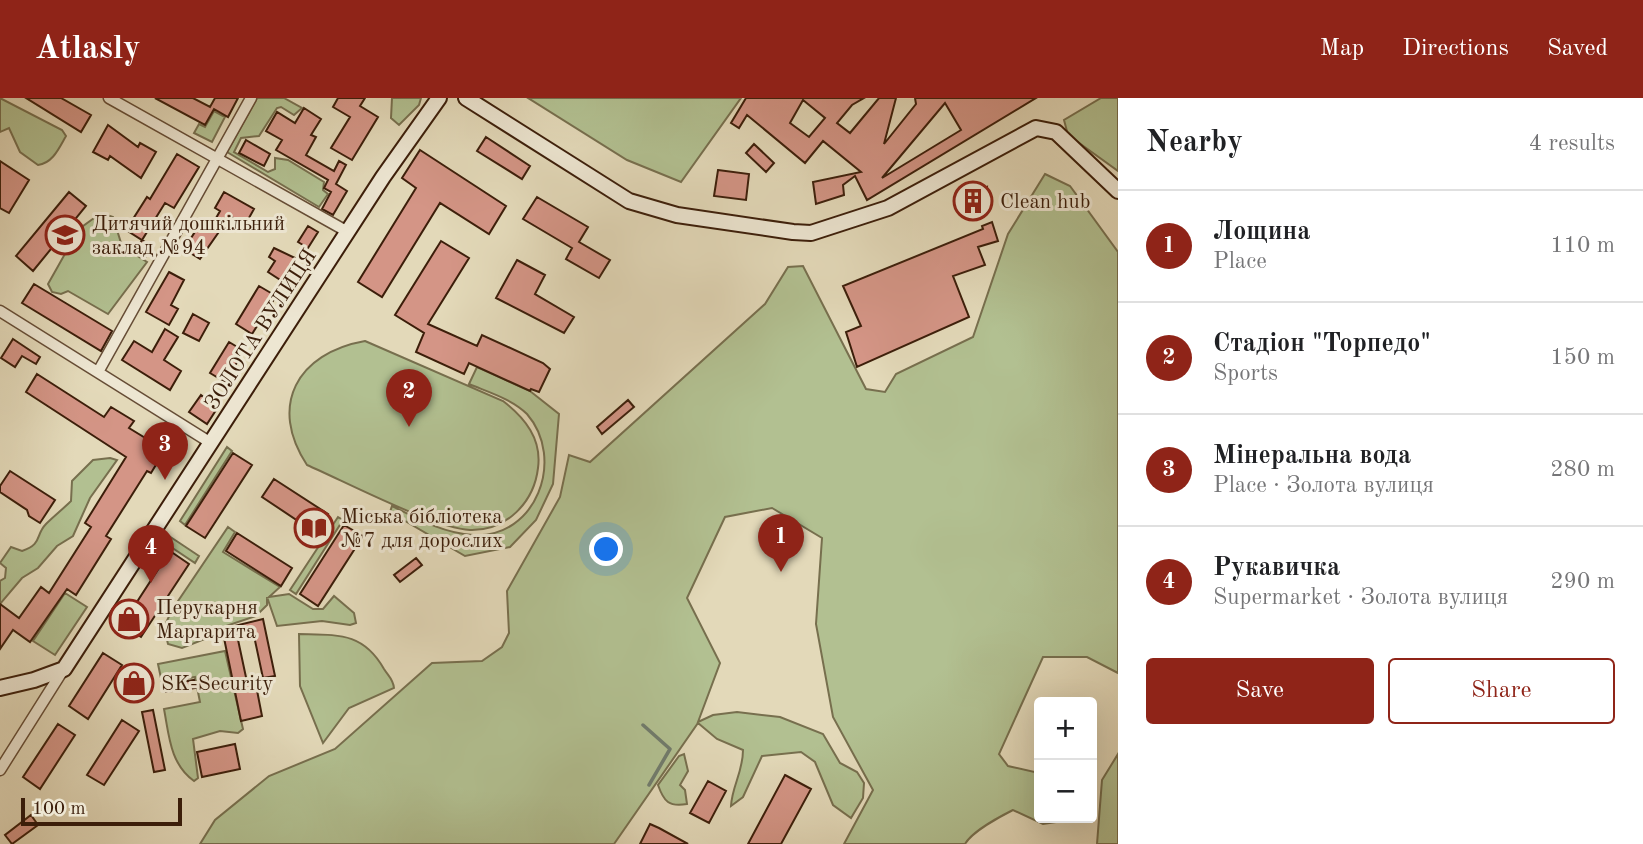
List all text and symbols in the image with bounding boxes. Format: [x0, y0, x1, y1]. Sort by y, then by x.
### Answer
text: Atlasly [35, 33, 140, 66]
text: Map [1320, 37, 1364, 61]
text: Directions [1402, 37, 1509, 61]
text: Saved [1547, 37, 1608, 61]
text: Nearby [1146, 128, 1243, 158]
text: 4 results [1529, 132, 1615, 155]
building icon: Clean hub [952, 180, 994, 222]
place label: Clean hub [1000, 192, 1090, 213]
school or university icon: Дитячий дошкільний заклад №94 [44, 214, 86, 256]
place label: Дитячий дошкільний заклад №94 [92, 214, 285, 259]
text: Лощина [1213, 219, 1310, 245]
text: 1 [1162, 234, 1176, 257]
text: 110 m [1550, 234, 1615, 257]
street label: ЗОЛОТА ВУЛИЦЯ [202, 246, 321, 414]
text: Place [1213, 250, 1267, 273]
text: Стадіон "Торпедо" [1213, 331, 1431, 357]
text: 2 [1162, 346, 1176, 369]
text: 150 m [1550, 346, 1615, 369]
text: Sports [1213, 362, 1278, 385]
pin: 2 [386, 369, 432, 427]
pin: 3 [142, 422, 188, 480]
text: Мінеральна вода [1213, 443, 1411, 469]
text: 3 [1162, 458, 1176, 481]
text: 280 m [1550, 458, 1615, 481]
text: Place · Золота вулиця [1213, 474, 1434, 497]
library icon: Міська бібліотека №7 для дорослих [293, 507, 335, 549]
place label: Міська бібліотека №7 для дорослих [341, 507, 503, 552]
pin: 1 [758, 514, 804, 572]
pin: 4 [128, 525, 174, 583]
your location [589, 532, 623, 566]
text: Рукавичка [1213, 555, 1340, 581]
text: 4 [1162, 570, 1176, 593]
text: 290 m [1550, 570, 1615, 593]
text: Supermarket · Золота вулиця [1213, 586, 1508, 609]
shop icon: Перукарня Маргарита [108, 598, 150, 640]
place label: Перукарня Маргарита [156, 598, 258, 643]
button: Save [1146, 658, 1374, 724]
button: Share [1388, 658, 1615, 724]
shop icon: SK-Security [113, 662, 155, 704]
place label: SK-Security [161, 674, 273, 695]
map controls [1034, 697, 1097, 823]
button: + [1034, 697, 1097, 760]
button: − [1034, 760, 1097, 823]
scale bar [21, 795, 182, 827]
text: 100 m [32, 800, 85, 819]

